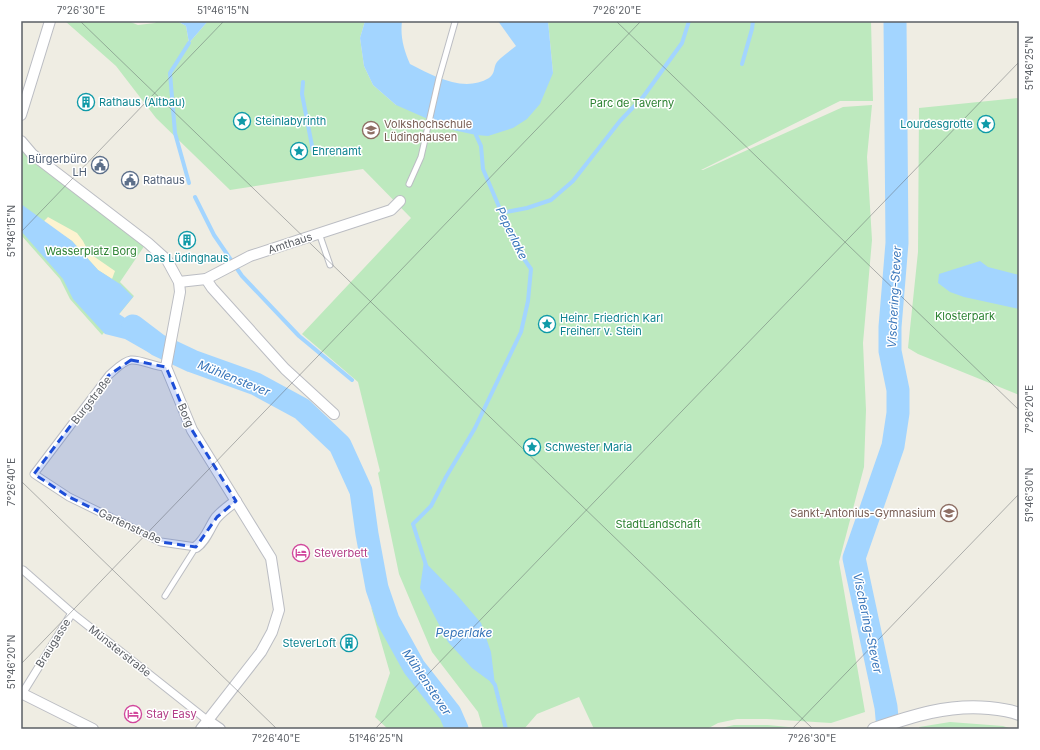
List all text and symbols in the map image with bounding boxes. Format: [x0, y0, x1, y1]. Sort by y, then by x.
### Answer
text: 7°26'30"E [57, 4, 105, 16]
text: 51°46'15"N [197, 4, 249, 16]
text: 7°26'20"E [593, 4, 641, 16]
text: 51°46'25"N [1023, 36, 1035, 90]
building icon: Rathaus (Altbau) [76, 92, 96, 112]
place label: Rathaus (Altbau) [99, 95, 185, 109]
park label: Parc de Taverny [590, 96, 674, 110]
place icon: Steinlabyrinth [232, 111, 252, 131]
place label: Steinlabyrinth [255, 114, 326, 128]
place icon: Lourdesgrotte [976, 114, 996, 134]
place label: Volkshochschule Lüdinghausen [384, 117, 472, 144]
place label: Lourdesgrotte [900, 117, 973, 131]
school or university icon: Volkshochschule Lüdinghausen [361, 120, 381, 140]
place icon: Ehrenamt [289, 141, 309, 161]
place label: Ehrenamt [312, 144, 362, 158]
place label: Bürgerbüro LH [28, 152, 87, 179]
public building icon: Bürgerbüro LH [90, 155, 110, 175]
public building icon: Rathaus [120, 170, 140, 190]
place label: Rathaus [143, 173, 185, 187]
water label: Peperlake [493, 204, 531, 262]
text: 51°46'15"N [5, 205, 17, 257]
street label: Amthaus [266, 229, 314, 257]
building icon: Das Lüdinghaus [177, 230, 197, 250]
park label: Wasserplatz Borg [45, 244, 137, 258]
water label: Vischering-Stever [884, 245, 904, 348]
place label: Das Lüdinghaus [145, 251, 229, 265]
park label: Klosterpark [935, 309, 995, 323]
place label: Heinr. Friedrich Karl Freiherr v. Stein [560, 311, 663, 338]
place icon: Heinr. Friedrich Karl Freiherr v. Stein [537, 314, 557, 334]
water label: Mühlenstever [196, 357, 273, 399]
street label: Burgstraße [68, 373, 114, 427]
text: 7°26'20"E [1023, 385, 1035, 433]
street label: Borg [175, 401, 197, 429]
place icon: Schwester Maria [522, 437, 542, 457]
place label: Schwester Maria [545, 440, 632, 454]
text: 7°26'40"E [5, 458, 17, 506]
text: 51°46'30"N [1023, 468, 1035, 522]
school or university icon: Sankt-Antonius-Gymnasium [939, 503, 959, 523]
street label: Gartenstraße [96, 505, 164, 547]
place label: Sankt-Antonius-Gymnasium [790, 506, 936, 520]
park label: StadtLandschaft [615, 517, 701, 531]
hotel icon: Steverbett [291, 543, 311, 563]
place label: Steverbett [314, 546, 368, 560]
water label: Vischering-Stever [850, 571, 886, 675]
street label: Braugasse [32, 616, 74, 670]
street label: Münsterstraße [86, 622, 154, 680]
water label: Peperlake [436, 625, 493, 640]
building icon: SteverLoft [339, 633, 359, 653]
text: 51°46'20"N [5, 635, 17, 689]
place label: SteverLoft [282, 636, 336, 650]
water label: Mühlenstever [399, 646, 455, 718]
hotel icon: Stay Easy [123, 704, 143, 724]
place label: Stay Easy [146, 707, 197, 721]
text: 7°26'40"E [252, 732, 300, 744]
text: 51°46'25"N [349, 732, 403, 744]
text: 7°26'30"E [788, 732, 836, 744]

